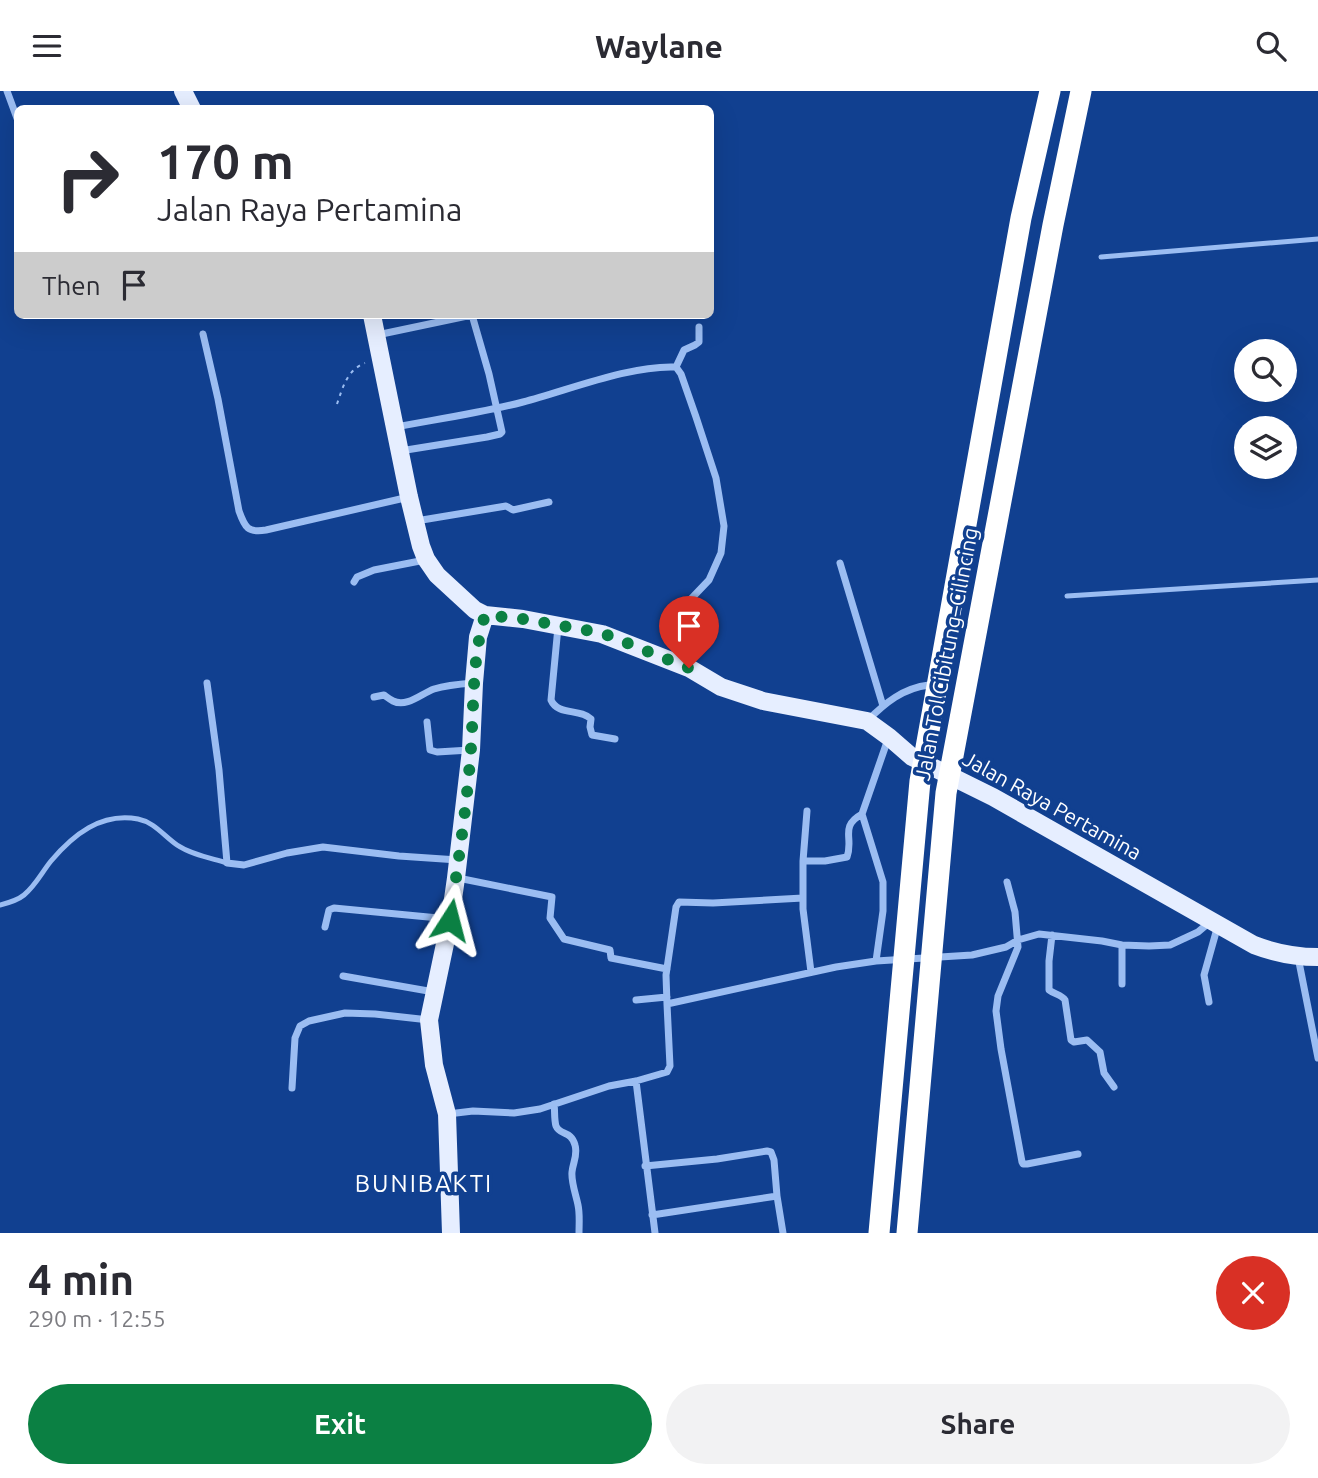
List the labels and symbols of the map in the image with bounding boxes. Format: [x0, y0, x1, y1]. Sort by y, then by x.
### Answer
street label: Jalan Tol Cibitung–Cilincing [910, 525, 982, 782]
pin [659, 596, 719, 668]
street label: Jalan Raya Pertamina [959, 746, 1146, 864]
position arrow [413, 883, 487, 957]
district label: BUNIBAKTI [355, 1170, 493, 1197]

